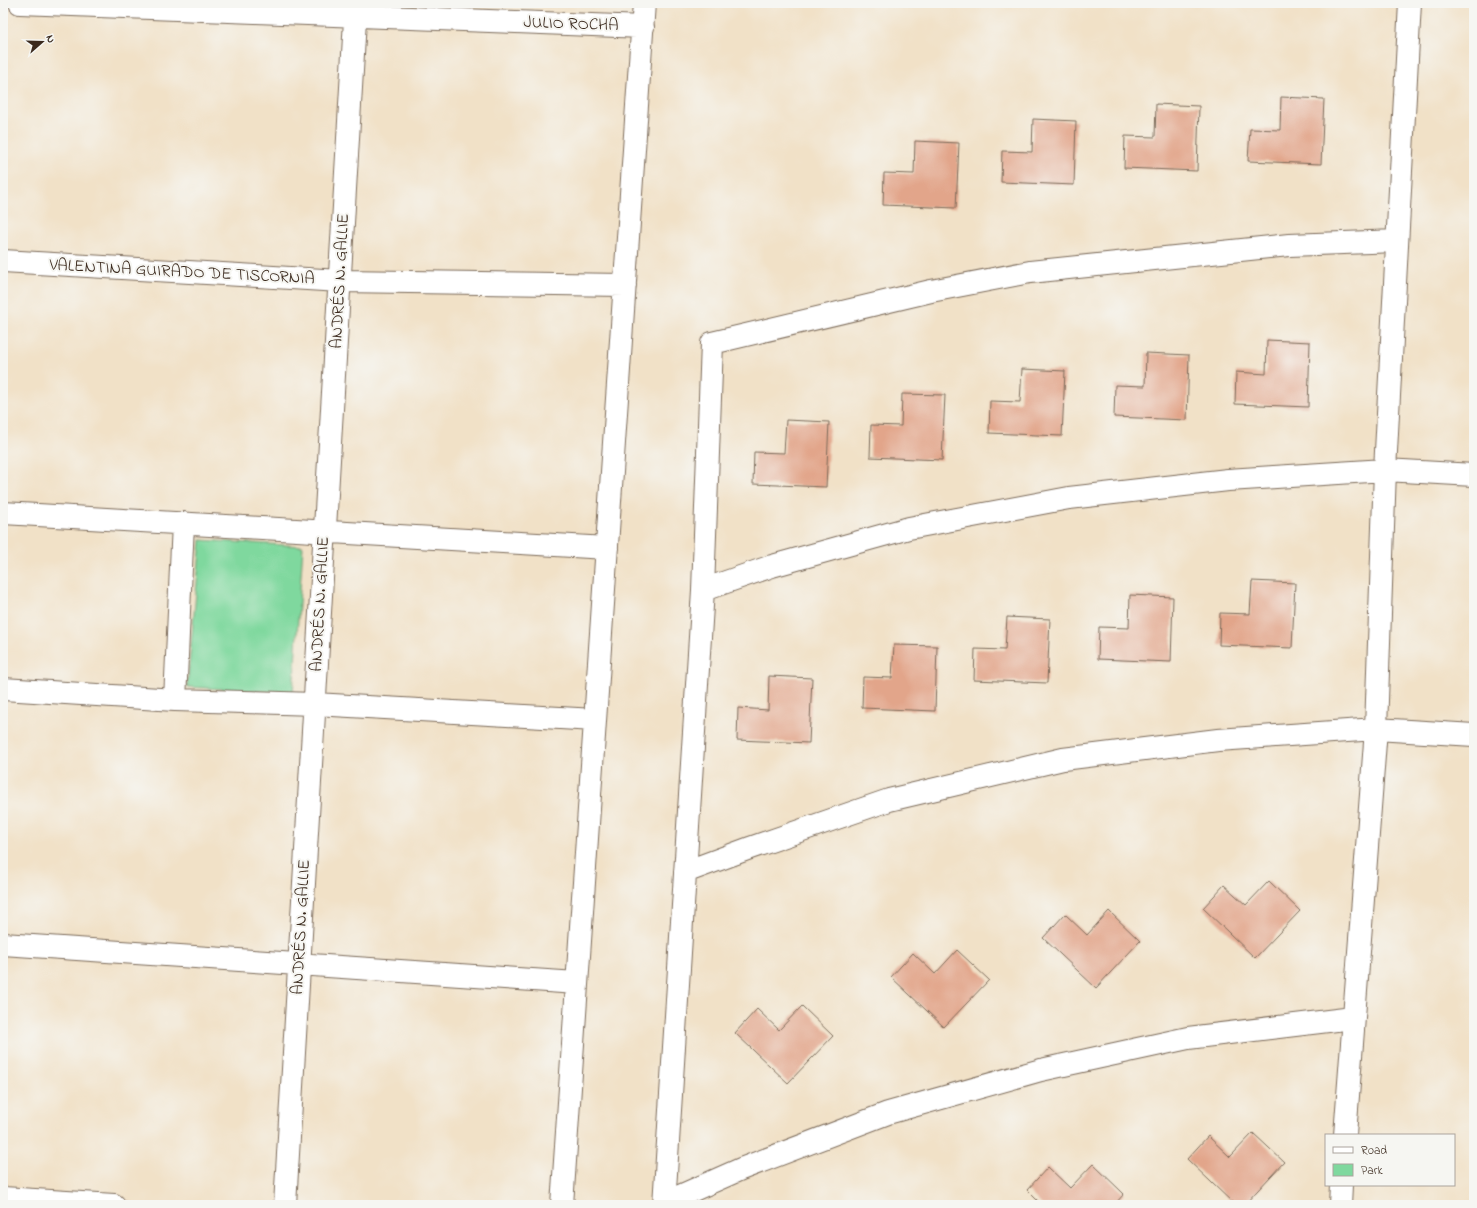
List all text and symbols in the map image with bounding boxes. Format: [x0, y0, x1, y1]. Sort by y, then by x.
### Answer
street label: JULIO ROCHA [523, 10, 619, 38]
north arrow [22, 22, 62, 62]
text: N [42, 33, 59, 45]
street label: ANDRÉS N. GALLIE [324, 213, 356, 349]
street label: VALENTINA GUIRADO DE TISCORNIA [48, 253, 315, 291]
street label: ANDRÉS N. GALLIE [304, 536, 336, 672]
street label: ANDRÉS N. GALLIE [285, 859, 317, 995]
legend [1325, 1134, 1455, 1186]
text: Road [1361, 1142, 1387, 1160]
text: Park [1361, 1162, 1383, 1180]

